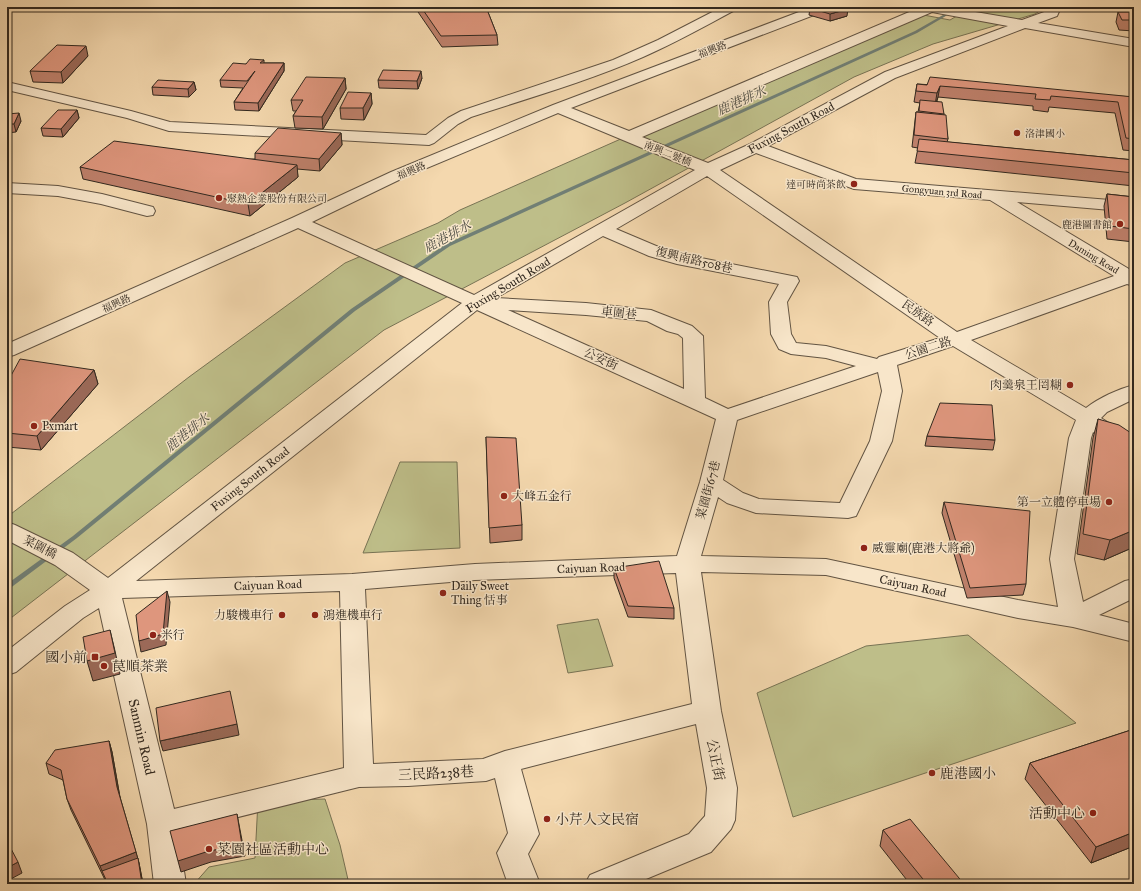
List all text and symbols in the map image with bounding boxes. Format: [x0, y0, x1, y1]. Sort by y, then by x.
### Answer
street label: 福興路 [696, 39, 729, 61]
water label: 鹿港排水 [714, 82, 770, 119]
street label: Fuxing South Road [745, 99, 837, 158]
marker: 洛津國小 [1012, 128, 1022, 138]
place label: 洛津國小 [1025, 128, 1065, 140]
street label: 南興二號橋 [642, 139, 693, 169]
street label: 福興路 [395, 160, 428, 182]
place label: 達可時尚茶飲 [786, 179, 846, 191]
marker: 達可時尚茶飲 [849, 179, 859, 189]
street label: Gongyuan 3rd Road [901, 183, 983, 201]
marker: 聚熱企業股份有限公司 [214, 193, 224, 203]
place label: 聚熱企業股份有限公司 [227, 193, 327, 205]
water label: 鹿港排水 [421, 216, 476, 256]
place label: 鹿港圖書館 [1062, 219, 1112, 231]
marker: 鹿港圖書館 [1115, 219, 1125, 229]
street label: Daming Road [1066, 237, 1121, 277]
street label: 復興南路508巷 [654, 244, 734, 276]
street label: Fuxing South Road [463, 254, 553, 317]
street label: 福興路 [100, 292, 133, 315]
street label: 民族路 [899, 297, 937, 329]
street label: 車圍巷 [600, 304, 638, 322]
street label: 公園二路 [903, 334, 953, 362]
street label: 公安街 [582, 345, 621, 373]
place label: 肉羹泉王罔糊 [990, 378, 1062, 392]
marker: 肉羹泉王罔糊 [1065, 380, 1075, 390]
water label: 鹿港排水 [162, 409, 214, 455]
place label: Pxmart [42, 419, 79, 433]
marker: Pxmart [29, 421, 39, 431]
street label: Fuxing South Road [208, 444, 293, 515]
street label: 菜園街67巷 [693, 459, 723, 521]
place label: 大峰五金行 [512, 489, 572, 503]
marker: 大峰五金行 [499, 491, 509, 501]
place label: 第一立體停車場 [1017, 495, 1101, 509]
marker: 第一立體停車場 [1104, 497, 1114, 507]
street label: 菜園橋 [21, 533, 59, 561]
place label: 威靈廟(鹿港大將爺) [872, 541, 975, 555]
marker: 威靈廟(鹿港大將爺) [859, 543, 869, 553]
street label: Caiyuan Road [557, 560, 625, 576]
street label: Caiyuan Road [878, 572, 948, 600]
street label: Caiyuan Road [234, 577, 302, 593]
place label: Daily Sweet Thing 恬事 [451, 579, 510, 608]
marker: Daily Sweet Thing 恬事 [438, 588, 448, 598]
place label: 力駿機車行 [214, 608, 274, 622]
place label: 鴻進機車行 [323, 608, 383, 622]
marker: 力駿機車行 [277, 610, 287, 620]
marker: 鴻進機車行 [310, 610, 320, 620]
place label: 米行 [161, 628, 185, 642]
marker: 米行 [148, 630, 158, 640]
place label: 國小前 [45, 649, 87, 666]
marker: 國小前 [90, 652, 100, 662]
place label: 苠順茶業 [112, 658, 168, 675]
marker: 苠順茶業 [99, 661, 109, 671]
street label: Sanmin Road [125, 697, 159, 777]
street label: 公正街 [703, 738, 728, 782]
street label: 三民路238巷 [398, 763, 474, 784]
place label: 鹿港國小 [940, 765, 996, 782]
marker: 鹿港國小 [927, 768, 937, 778]
place label: 活動中心 [1029, 805, 1085, 822]
marker: 活動中心 [1088, 808, 1098, 818]
place label: 小芹人文民宿 [555, 811, 639, 828]
marker: 小芹人文民宿 [542, 814, 552, 824]
place label: 菜園社區活動中心 [217, 841, 329, 858]
marker: 菜園社區活動中心 [204, 844, 214, 854]

